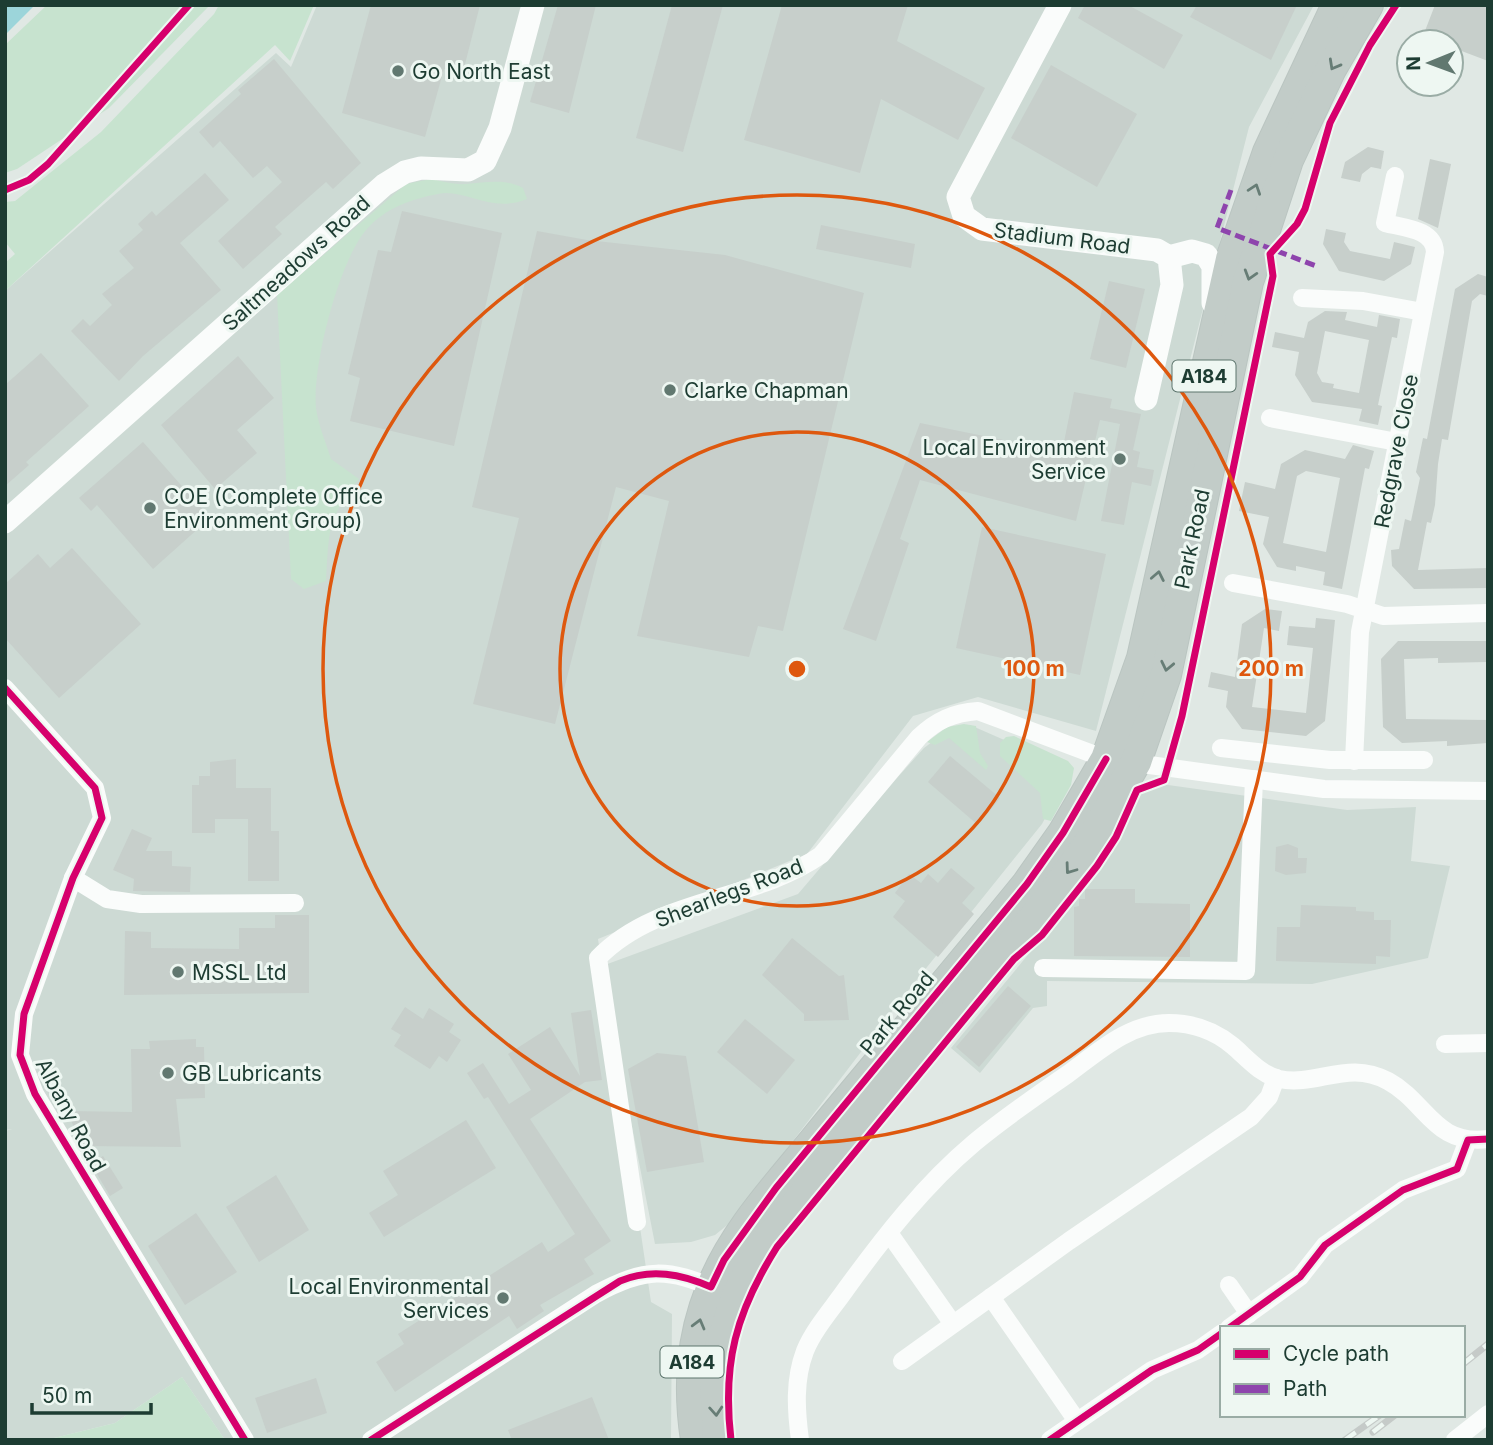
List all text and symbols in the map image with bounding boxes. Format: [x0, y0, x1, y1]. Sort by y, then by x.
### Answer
north arrow [1395, 28, 1465, 98]
text: N [1402, 56, 1425, 71]
one-way arrow [1329, 57, 1342, 70]
place label: Go North East [412, 59, 551, 84]
marker: Go North East [390, 63, 406, 79]
one-way arrow [1247, 183, 1261, 195]
street label: Saltmeadows Road [217, 190, 375, 336]
street label: Stadium Road [992, 217, 1132, 259]
one-way arrow [1243, 269, 1258, 281]
road number: A184 [1172, 360, 1236, 392]
street label: Redgrave Close [1369, 372, 1423, 530]
place label: Clarke Chapman [684, 378, 849, 403]
marker: Clarke Chapman [662, 382, 678, 398]
place label: Local Environment Service [922, 435, 1106, 484]
marker: Local Environment Service [1112, 451, 1128, 467]
place label: COE (Complete Office Environment Group) [164, 484, 383, 533]
street label: Park Road [1169, 487, 1215, 591]
marker: COE (Complete Office Environment Group) [142, 500, 158, 516]
one-way arrow [1150, 570, 1165, 582]
text: 100 m [1003, 656, 1065, 681]
text: 200 m [1238, 656, 1304, 681]
centre of rings [785, 657, 809, 681]
one-way arrow [1161, 660, 1176, 672]
street label: Shearlegs Road [652, 853, 806, 933]
one-way arrow [1066, 861, 1078, 874]
place label: MSSL Ltd [192, 960, 287, 985]
marker: MSSL Ltd [170, 964, 186, 980]
street label: Park Road [855, 966, 939, 1060]
street label: Albany Road [31, 1054, 111, 1176]
place label: GB Lubricants [182, 1061, 322, 1086]
marker: GB Lubricants [160, 1065, 176, 1081]
place label: Local Environmental Services [288, 1274, 489, 1323]
marker: Local Environmental Services [495, 1290, 511, 1306]
one-way arrow [691, 1318, 706, 1330]
legend [1220, 1326, 1465, 1417]
text: Cycle path [1283, 1341, 1389, 1366]
road number: A184 [660, 1346, 724, 1378]
scale bar [32, 1372, 150, 1416]
text: Path [1283, 1376, 1328, 1401]
text: 50 m [42, 1383, 92, 1408]
one-way arrow [708, 1405, 723, 1416]

